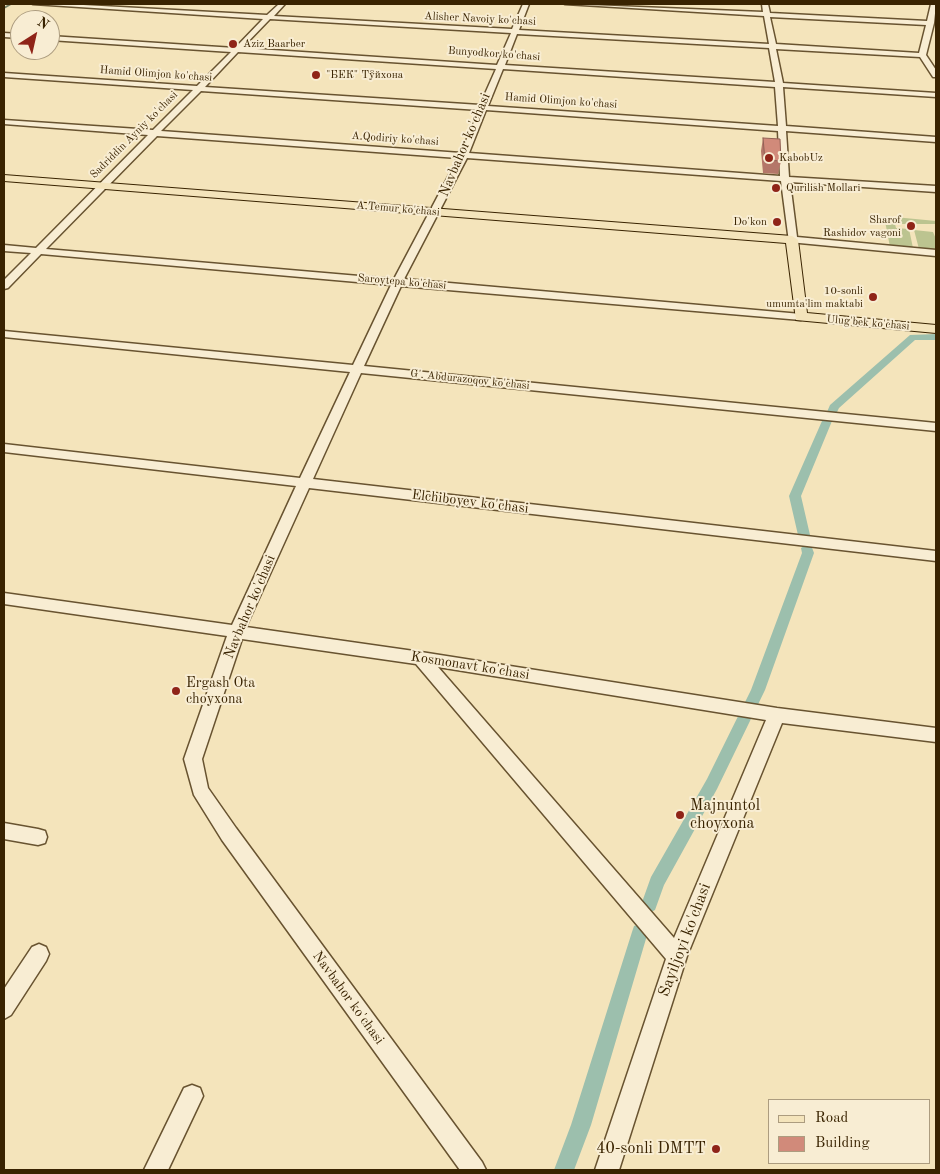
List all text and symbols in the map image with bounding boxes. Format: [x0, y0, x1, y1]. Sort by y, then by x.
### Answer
street label: Alisher Navoiy ko'chasi [424, 9, 536, 29]
north arrow [10, 10, 60, 60]
text: N [35, 15, 51, 32]
place label: Aziz Baarber [243, 37, 305, 51]
marker: Aziz Baarber [227, 38, 239, 50]
street label: Bunyodkor ko'chasi [447, 44, 541, 64]
street label: Hamid Olimjon ko'chasi [99, 63, 213, 85]
place label: "БЕК" Тўйхона [326, 68, 403, 82]
marker: "БЕК" Тўйхона [310, 69, 322, 81]
street label: Sadriddin Ayniy ko'chasi [88, 89, 180, 181]
street label: Hamid Olimjon ko'chasi [504, 90, 618, 112]
street label: Navbahor ko'chasi [436, 91, 494, 199]
street label: A.Qodiriy ko'chasi [351, 129, 439, 149]
place label: KabobUz [779, 151, 823, 165]
marker: KabobUz [763, 152, 775, 164]
place label: Qurilish Mollari [786, 181, 860, 195]
marker: Qurilish Mollari [770, 182, 782, 194]
street label: A.Temur ko'chasi [356, 199, 440, 219]
place label: Sharof Rashidov vagoni [823, 213, 901, 239]
place label: Do'kon [733, 215, 767, 229]
marker: Do'kon [771, 216, 783, 228]
marker: Sharof Rashidov vagoni [905, 220, 917, 232]
street label: Saroytepa ko'chasi [357, 272, 447, 292]
place label: 10-sonli umumta'lim maktabi [766, 284, 863, 310]
marker: 10-sonli umumta'lim maktabi [867, 291, 879, 303]
street label: Ulug'bek ko'chasi [826, 313, 910, 333]
street label: G'. Abdurazoqov ko'chasi [410, 367, 530, 393]
street label: Elchiboyev ko'chasi [411, 486, 529, 518]
street label: Navbahor ko'chasi [221, 553, 279, 661]
street label: Kosmonavt ko'chasi [409, 648, 531, 684]
place label: Ergash Ota choyxona [186, 675, 255, 708]
marker: Ergash Ota choyxona [170, 685, 182, 697]
place label: Majnuntol choyxona [690, 796, 760, 834]
marker: Majnuntol choyxona [674, 809, 686, 821]
street label: Sayiljoyi ko'chasi [655, 881, 715, 999]
street label: Navbahor ko'chasi [309, 948, 387, 1048]
legend [768, 1099, 930, 1164]
text: Road [815, 1111, 848, 1126]
text: Building [815, 1136, 870, 1151]
place label: 40-sonli DMTT [596, 1139, 706, 1159]
marker: 40-sonli DMTT [710, 1143, 722, 1155]

